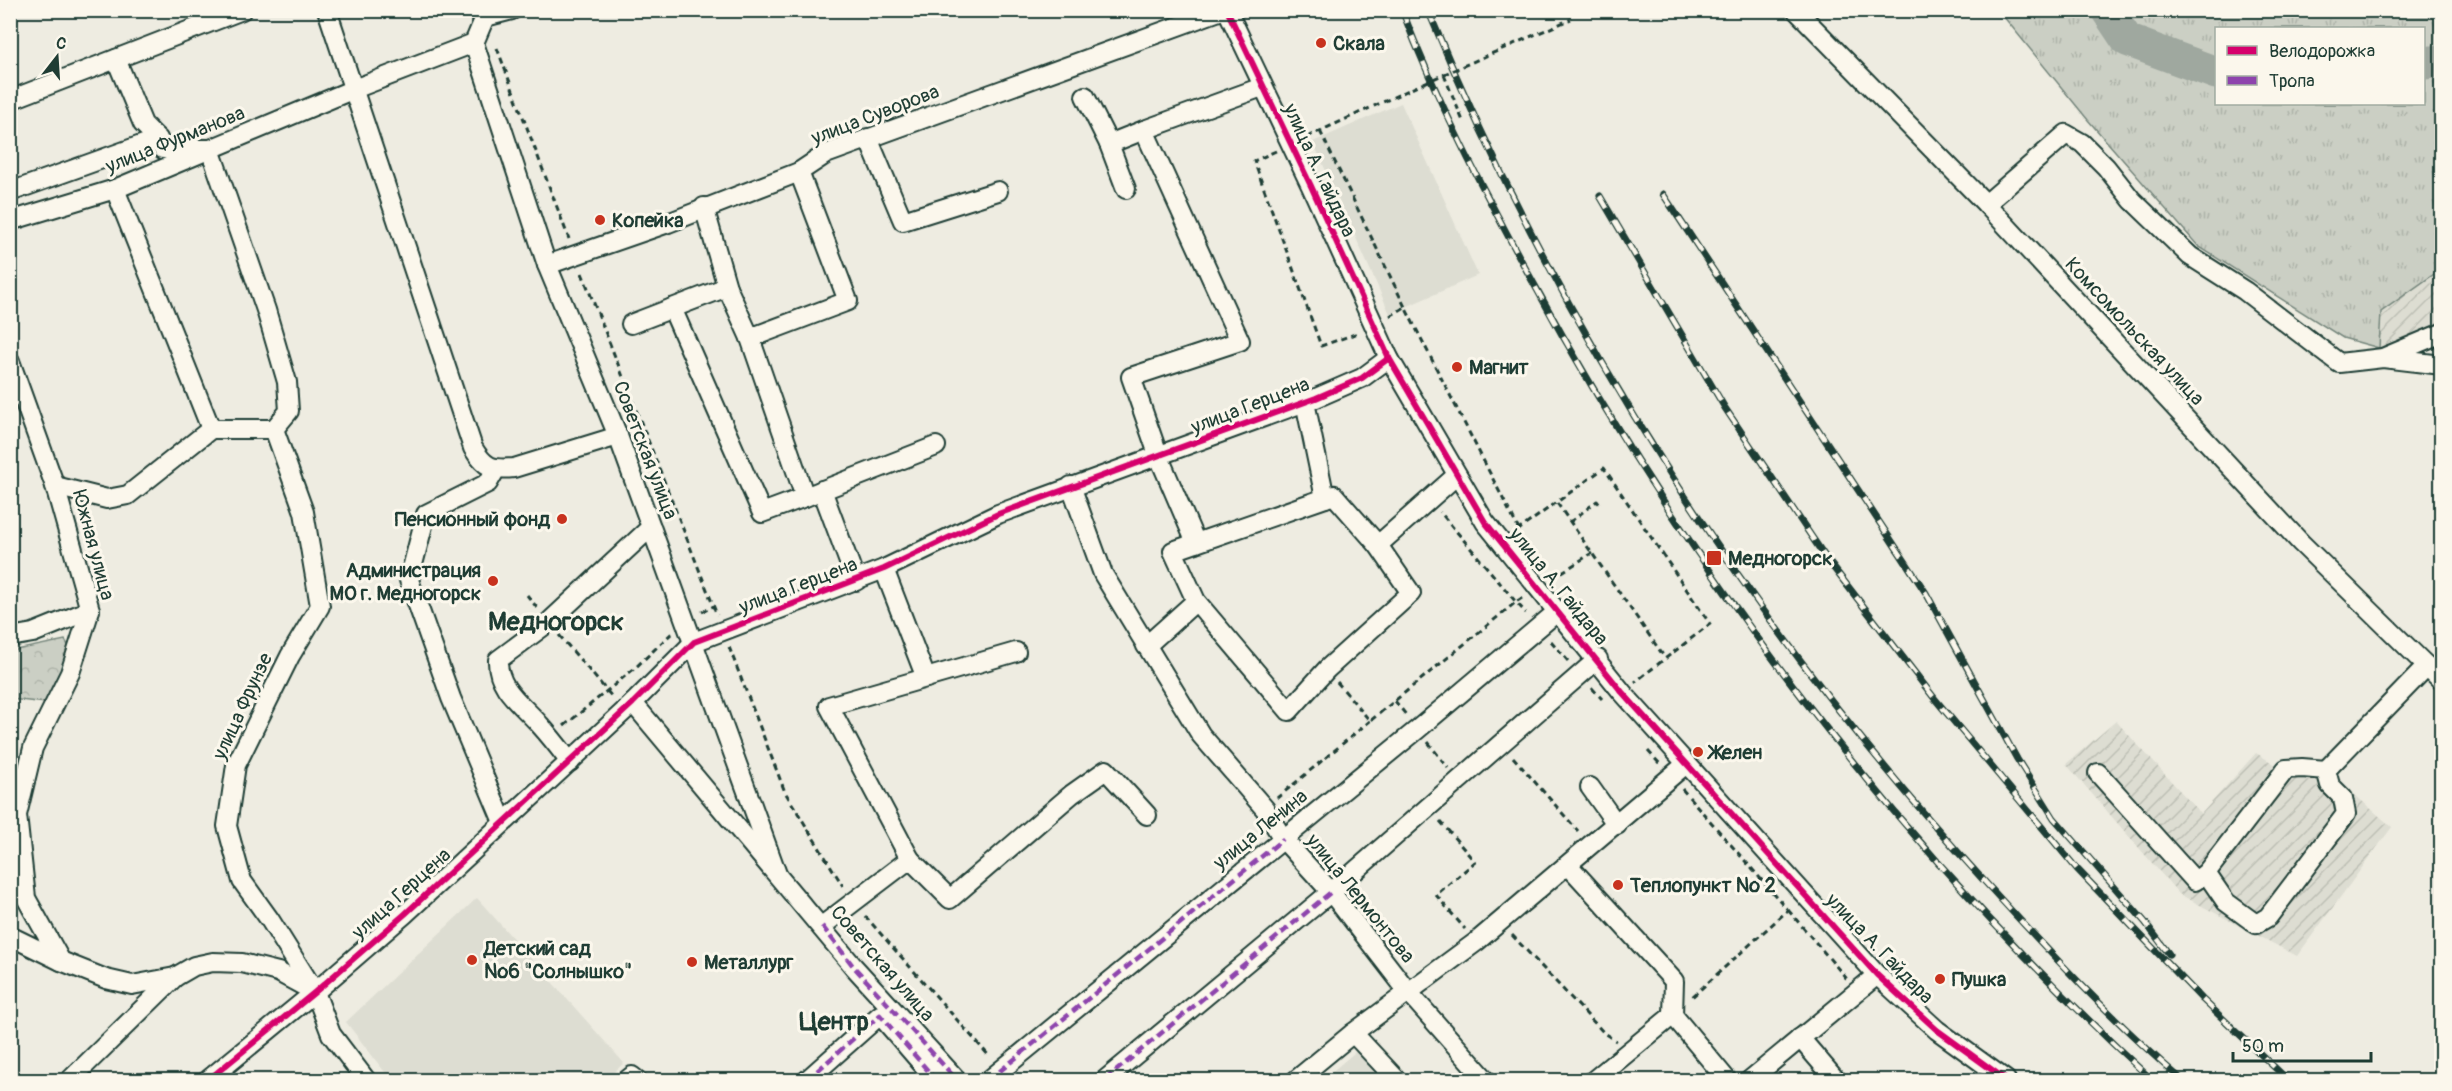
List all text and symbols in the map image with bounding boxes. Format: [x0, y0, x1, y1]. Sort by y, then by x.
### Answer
north arrow [27, 27, 87, 87]
legend [2215, 27, 2425, 105]
place label: Скала [1333, 31, 1385, 56]
text: С [53, 33, 69, 55]
marker: Скала [1314, 36, 1328, 50]
text: Велодорожка [2269, 40, 2375, 63]
text: Тропа [2269, 70, 2315, 93]
street label: улица Суворова [807, 79, 943, 151]
street label: улица А. Гайдара [1277, 99, 1361, 241]
street label: улица Фурманова [101, 100, 248, 179]
place label: Копейка [612, 208, 684, 233]
marker: Копейка [593, 213, 607, 227]
street label: Комсомольская улица [2060, 252, 2210, 411]
place label: Магнит [1469, 355, 1529, 380]
marker: Магнит [1450, 360, 1464, 374]
street label: улица Герцена [1187, 371, 1313, 440]
street label: Советская улица [608, 377, 683, 523]
street label: Южная улица [67, 487, 120, 603]
place label: Пенсионный фонд [395, 507, 551, 532]
marker: Пенсионный фонд [555, 512, 569, 526]
street label: улица А. Гайдара [1503, 522, 1614, 650]
place label: Медногорск [1728, 546, 1832, 571]
marker: Медногорск [1705, 549, 1723, 567]
street label: улица Герцена [735, 551, 861, 620]
place label: Администрация МО г. Медногорск [330, 558, 481, 606]
marker: Администрация МО г. Медногорск [486, 574, 500, 588]
district label: Медногорск [488, 606, 624, 638]
street label: улица Фрунзе [206, 649, 278, 765]
place label: Желен [1707, 740, 1762, 765]
marker: Желен [1691, 745, 1705, 759]
street label: улица Ленина [1207, 784, 1313, 876]
street label: улица Лермонтова [1300, 828, 1420, 968]
street label: улица Герцена [346, 842, 456, 945]
place label: Теплопункт № 2 [1629, 873, 1776, 898]
marker: Теплопункт № 2 [1611, 878, 1625, 892]
street label: улица А. Гайдара [1820, 887, 1939, 1009]
street label: Советская улица [825, 900, 940, 1027]
place label: Детский сад №6 "Солнышко" [483, 936, 632, 984]
place label: Металлург [704, 950, 794, 975]
marker: Детский сад №6 "Солнышко" [465, 953, 479, 967]
marker: Металлург [685, 955, 699, 969]
place label: Пушка [1952, 967, 2006, 992]
marker: Пушка [1933, 972, 1947, 986]
district label: Центр [799, 1006, 869, 1038]
scale bar [2233, 1025, 2371, 1063]
text: 50 m [2242, 1035, 2284, 1058]

